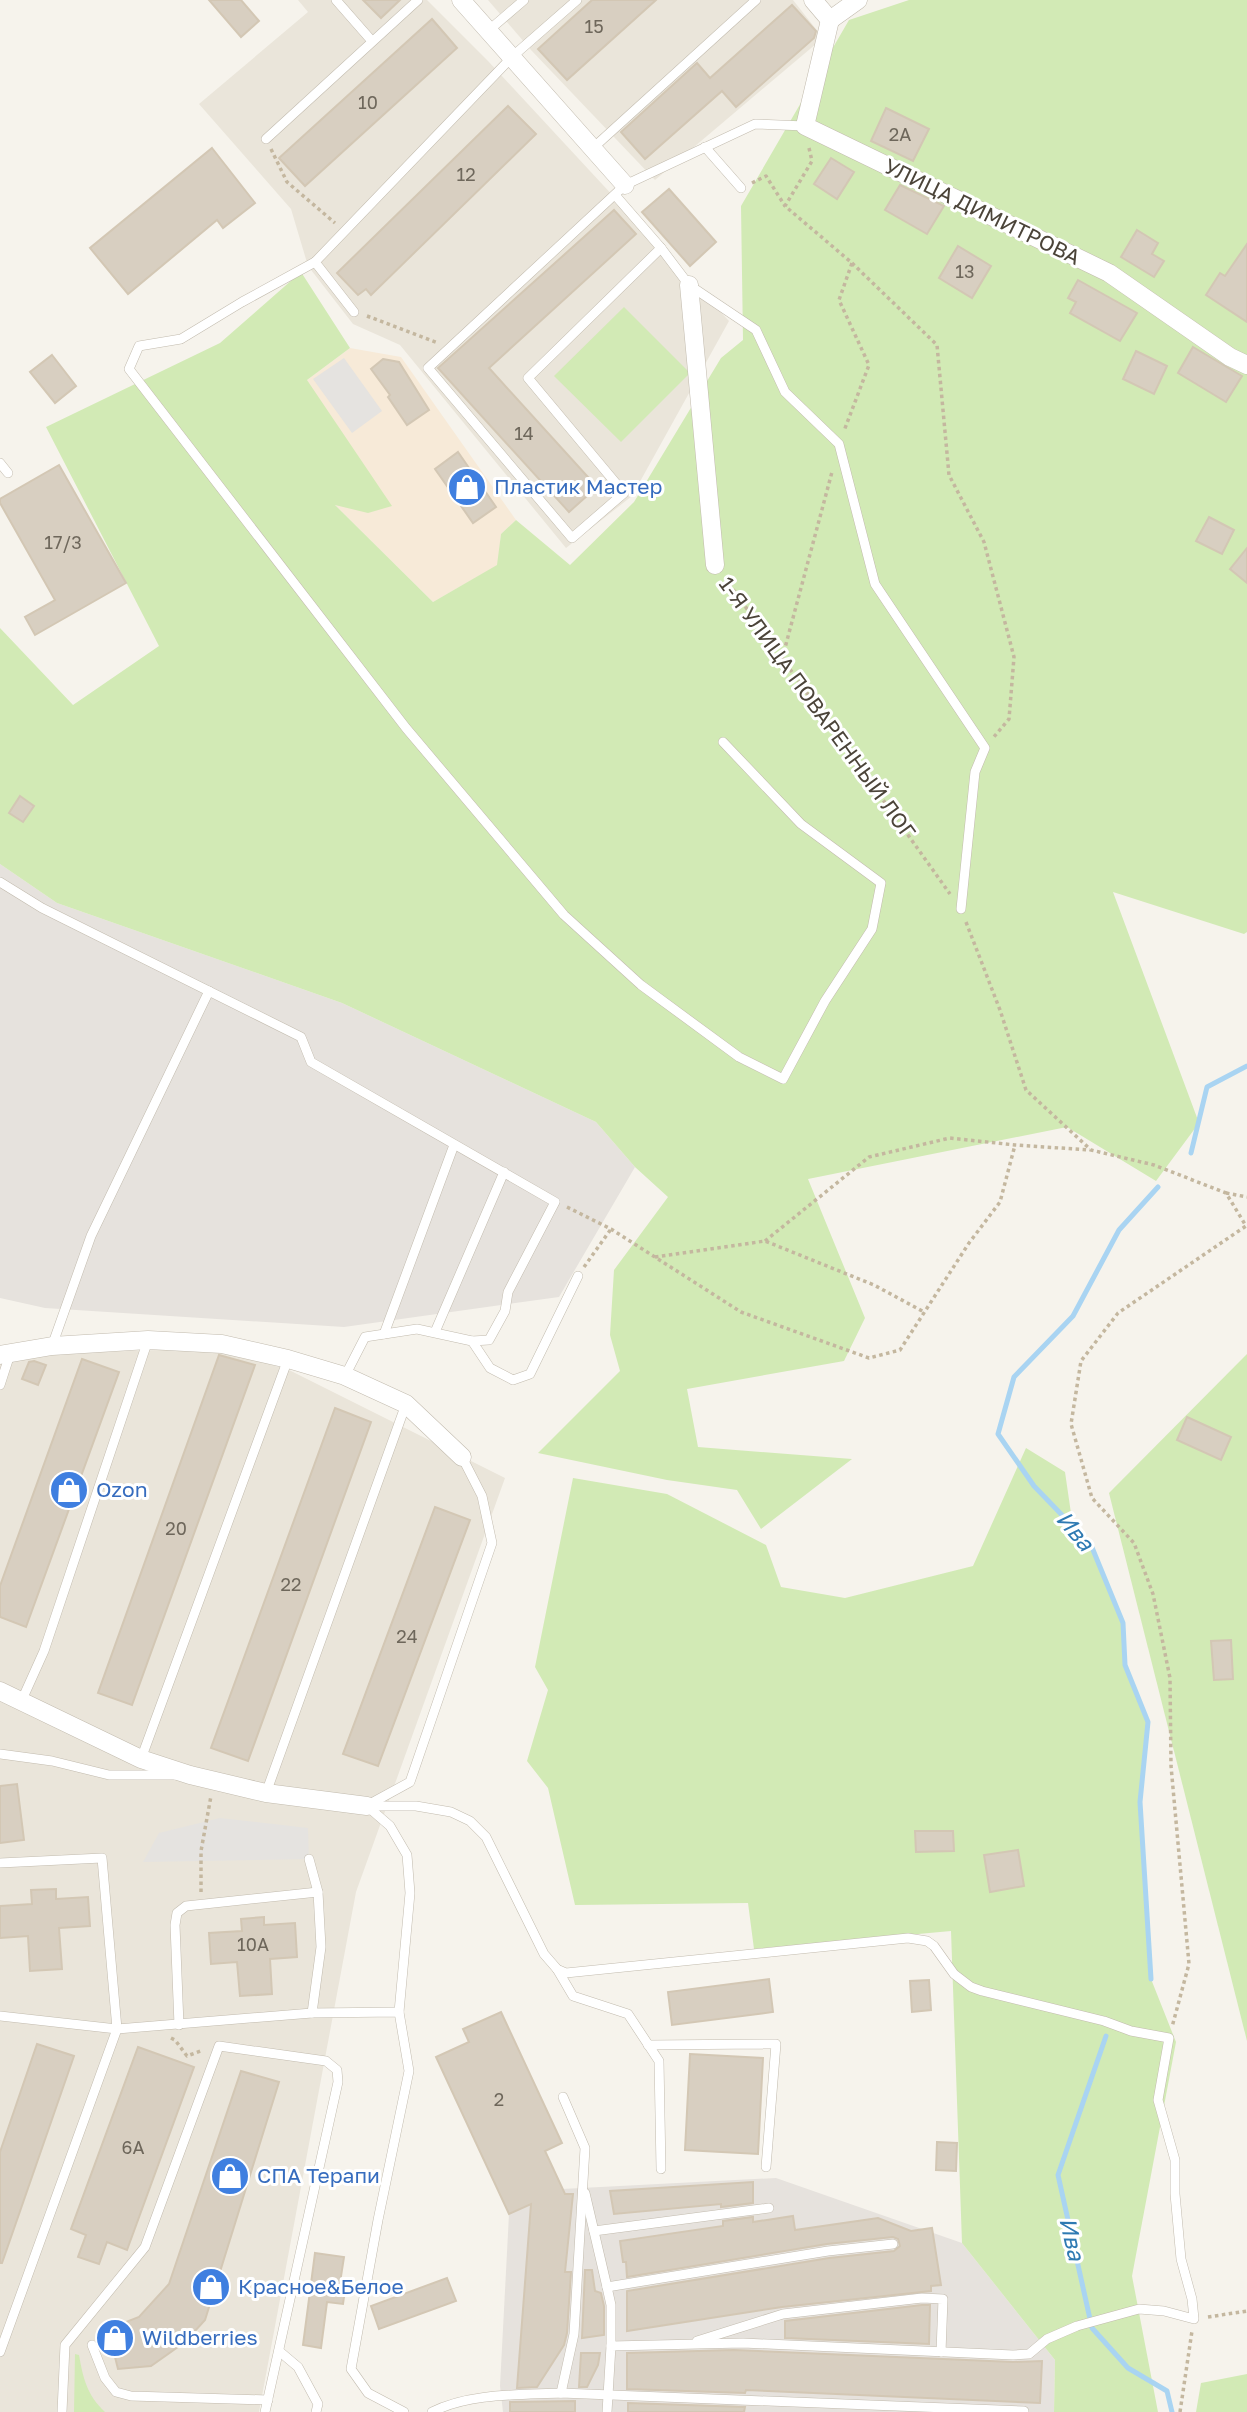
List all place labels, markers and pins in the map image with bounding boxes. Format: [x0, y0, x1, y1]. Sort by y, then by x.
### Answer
shop icon: Пластик Мастер [446, 466, 488, 508]
place label: Пластик Мастер [494, 473, 662, 499]
shop icon: Ozon [48, 1469, 90, 1511]
place label: Ozon [96, 1476, 148, 1502]
shop icon: СПА Терапи [209, 2155, 251, 2197]
place label: СПА Терапи [257, 2162, 380, 2188]
shop icon: Красное&Белое [190, 2266, 232, 2308]
place label: Красное&Белое [238, 2273, 404, 2299]
shop icon: Wildberries [94, 2317, 136, 2359]
place label: Wildberries [142, 2324, 258, 2350]

